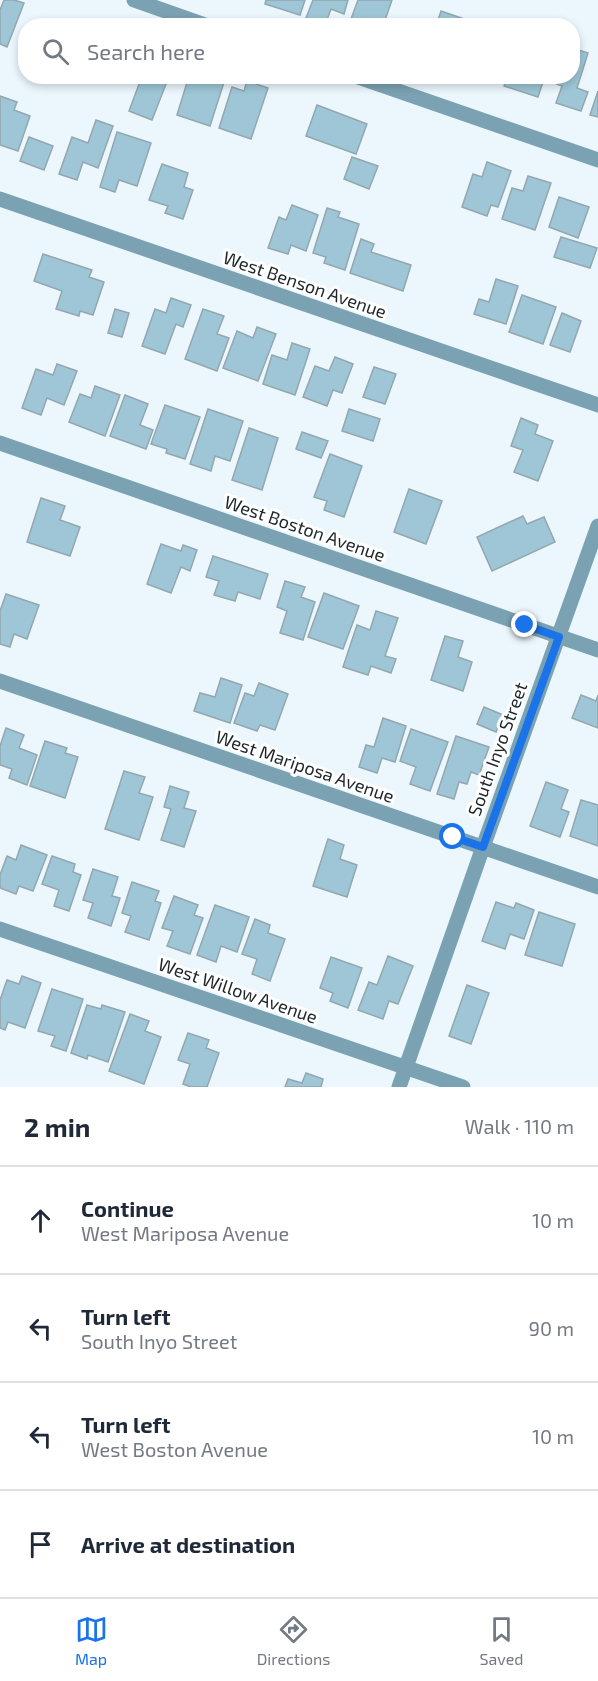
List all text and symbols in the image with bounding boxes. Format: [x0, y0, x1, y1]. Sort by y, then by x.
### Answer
search box [18, 18, 580, 84]
icon: search [39, 35, 72, 68]
text: Search here [87, 38, 205, 64]
street label: West Benson Avenue [220, 246, 390, 322]
street label: West Boston Avenue [222, 490, 388, 566]
route end [511, 611, 537, 637]
street label: South Inyo Street [463, 679, 531, 819]
street label: West Mariposa Avenue [213, 725, 397, 807]
route start [439, 823, 465, 849]
street label: West Willow Avenue [155, 952, 321, 1028]
text: 2 min [24, 1111, 90, 1142]
text: Walk · 110 m [465, 1114, 574, 1138]
text: Continue [81, 1195, 174, 1221]
icon: ahead [24, 1204, 57, 1237]
text: 10 m [532, 1208, 574, 1232]
text: West Mariposa Avenue [81, 1221, 289, 1245]
text: Turn left [81, 1303, 170, 1329]
icon: left [24, 1312, 57, 1345]
text: 90 m [529, 1316, 574, 1340]
text: South Inyo Street [81, 1329, 237, 1353]
text: Turn left [81, 1411, 170, 1437]
icon: left [24, 1420, 57, 1453]
text: 10 m [532, 1424, 574, 1448]
text: West Boston Avenue [81, 1437, 268, 1461]
icon: arrive [24, 1528, 57, 1561]
text: Arrive at destination [81, 1531, 295, 1557]
tab: Map [75, 1613, 108, 1668]
tab: Directions [257, 1613, 330, 1668]
tab: Saved [480, 1613, 523, 1668]

